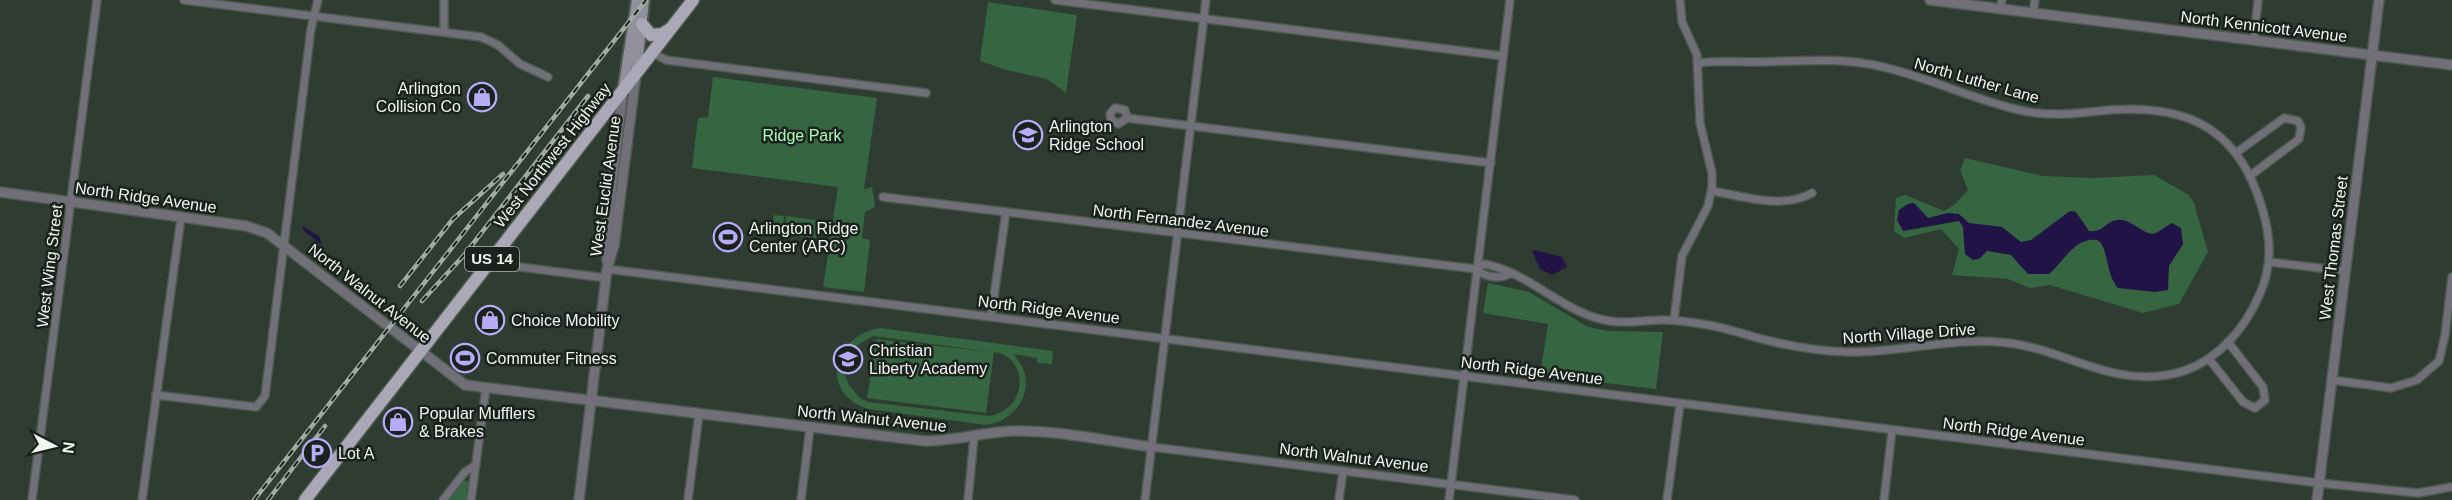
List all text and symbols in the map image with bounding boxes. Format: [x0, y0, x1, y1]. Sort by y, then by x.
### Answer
street label: North Kennicott Avenue [2180, 8, 2348, 45]
street label: North Luther Lane [1913, 55, 2041, 106]
place label: Arlington Collision Co [376, 80, 461, 115]
street label: West Northwest Highway [491, 80, 614, 231]
shop icon: Arlington Collision Co [466, 81, 498, 113]
street label: West Euclid Avenue [587, 115, 624, 257]
place label: Arlington Ridge School [1049, 118, 1144, 153]
school or university icon: Arlington Ridge School [1012, 119, 1044, 151]
park label: Ridge Park [762, 127, 843, 144]
street label: West Thomas Street [2316, 174, 2351, 321]
street label: North Ridge Avenue [74, 179, 218, 216]
street label: North Fernandez Avenue [1092, 201, 1270, 240]
street label: West Wing Street [33, 203, 66, 329]
place label: Arlington Ridge Center (ARC) [749, 220, 859, 255]
sports icon: Arlington Ridge Center (ARC) [712, 221, 744, 253]
street label: North Walnut Avenue [305, 240, 434, 346]
road number: US 14 [465, 247, 519, 271]
street label: North Ridge Avenue [977, 292, 1121, 327]
shop icon: Choice Mobility [474, 304, 506, 336]
place label: Choice Mobility [511, 312, 619, 329]
street label: North Village Drive [1842, 320, 1976, 347]
sports icon: Commuter Fitness [449, 342, 481, 374]
place label: Christian Liberty Academy [869, 342, 987, 377]
school or university icon: Christian Liberty Academy [832, 343, 864, 375]
place label: Commuter Fitness [486, 350, 617, 367]
street label: North Ridge Avenue [1460, 353, 1604, 388]
street label: North Walnut Avenue [796, 402, 948, 435]
place label: Popular Mufflers & Brakes [419, 405, 535, 440]
shop icon: Popular Mufflers & Brakes [382, 406, 414, 438]
street label: North Ridge Avenue [1942, 414, 2086, 449]
north arrow [24, 416, 84, 476]
parking icon: Lot A [301, 437, 333, 469]
street label: North Walnut Avenue [1278, 440, 1430, 475]
text: N [59, 441, 78, 455]
place label: Lot A [338, 445, 375, 462]

